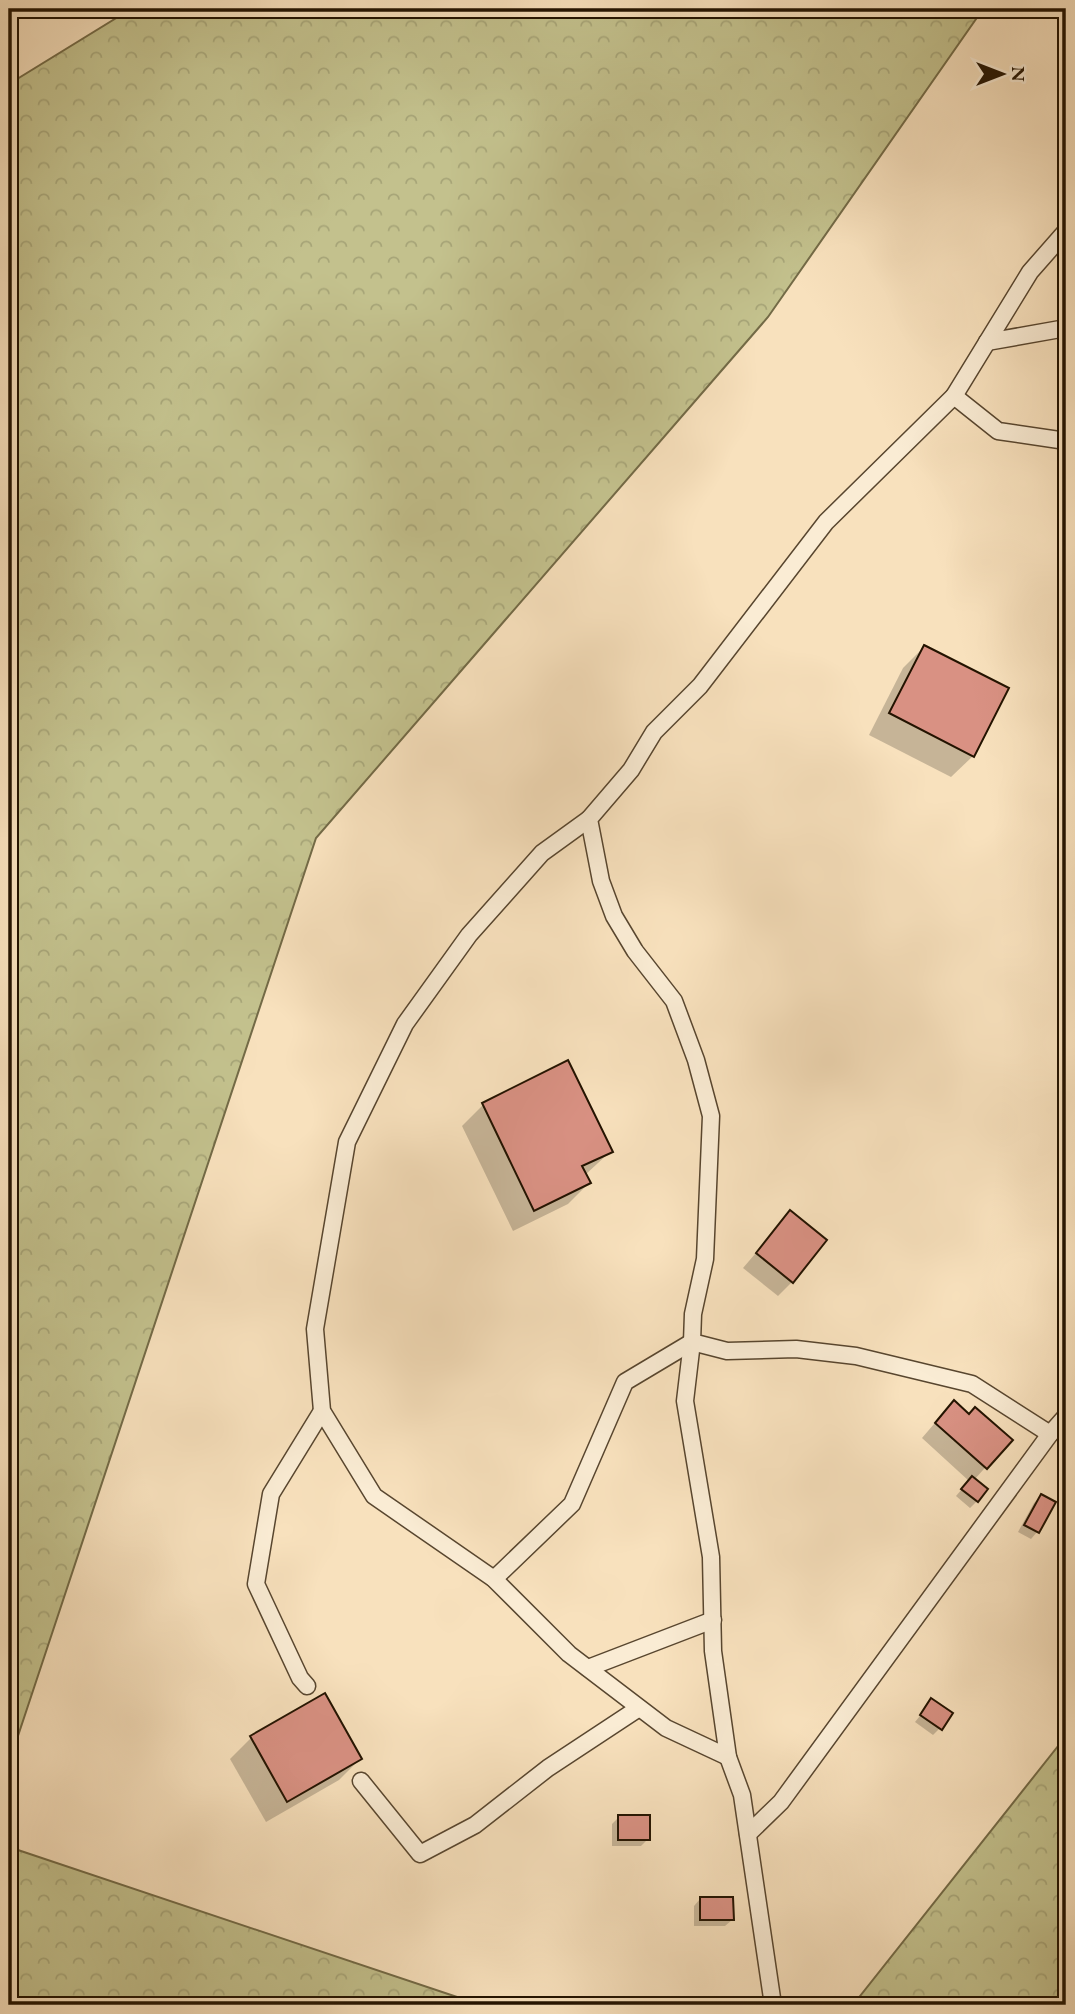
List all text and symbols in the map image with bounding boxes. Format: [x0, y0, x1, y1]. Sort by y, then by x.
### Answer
north arrow [967, 38, 1036, 108]
text: N [1006, 66, 1031, 82]

